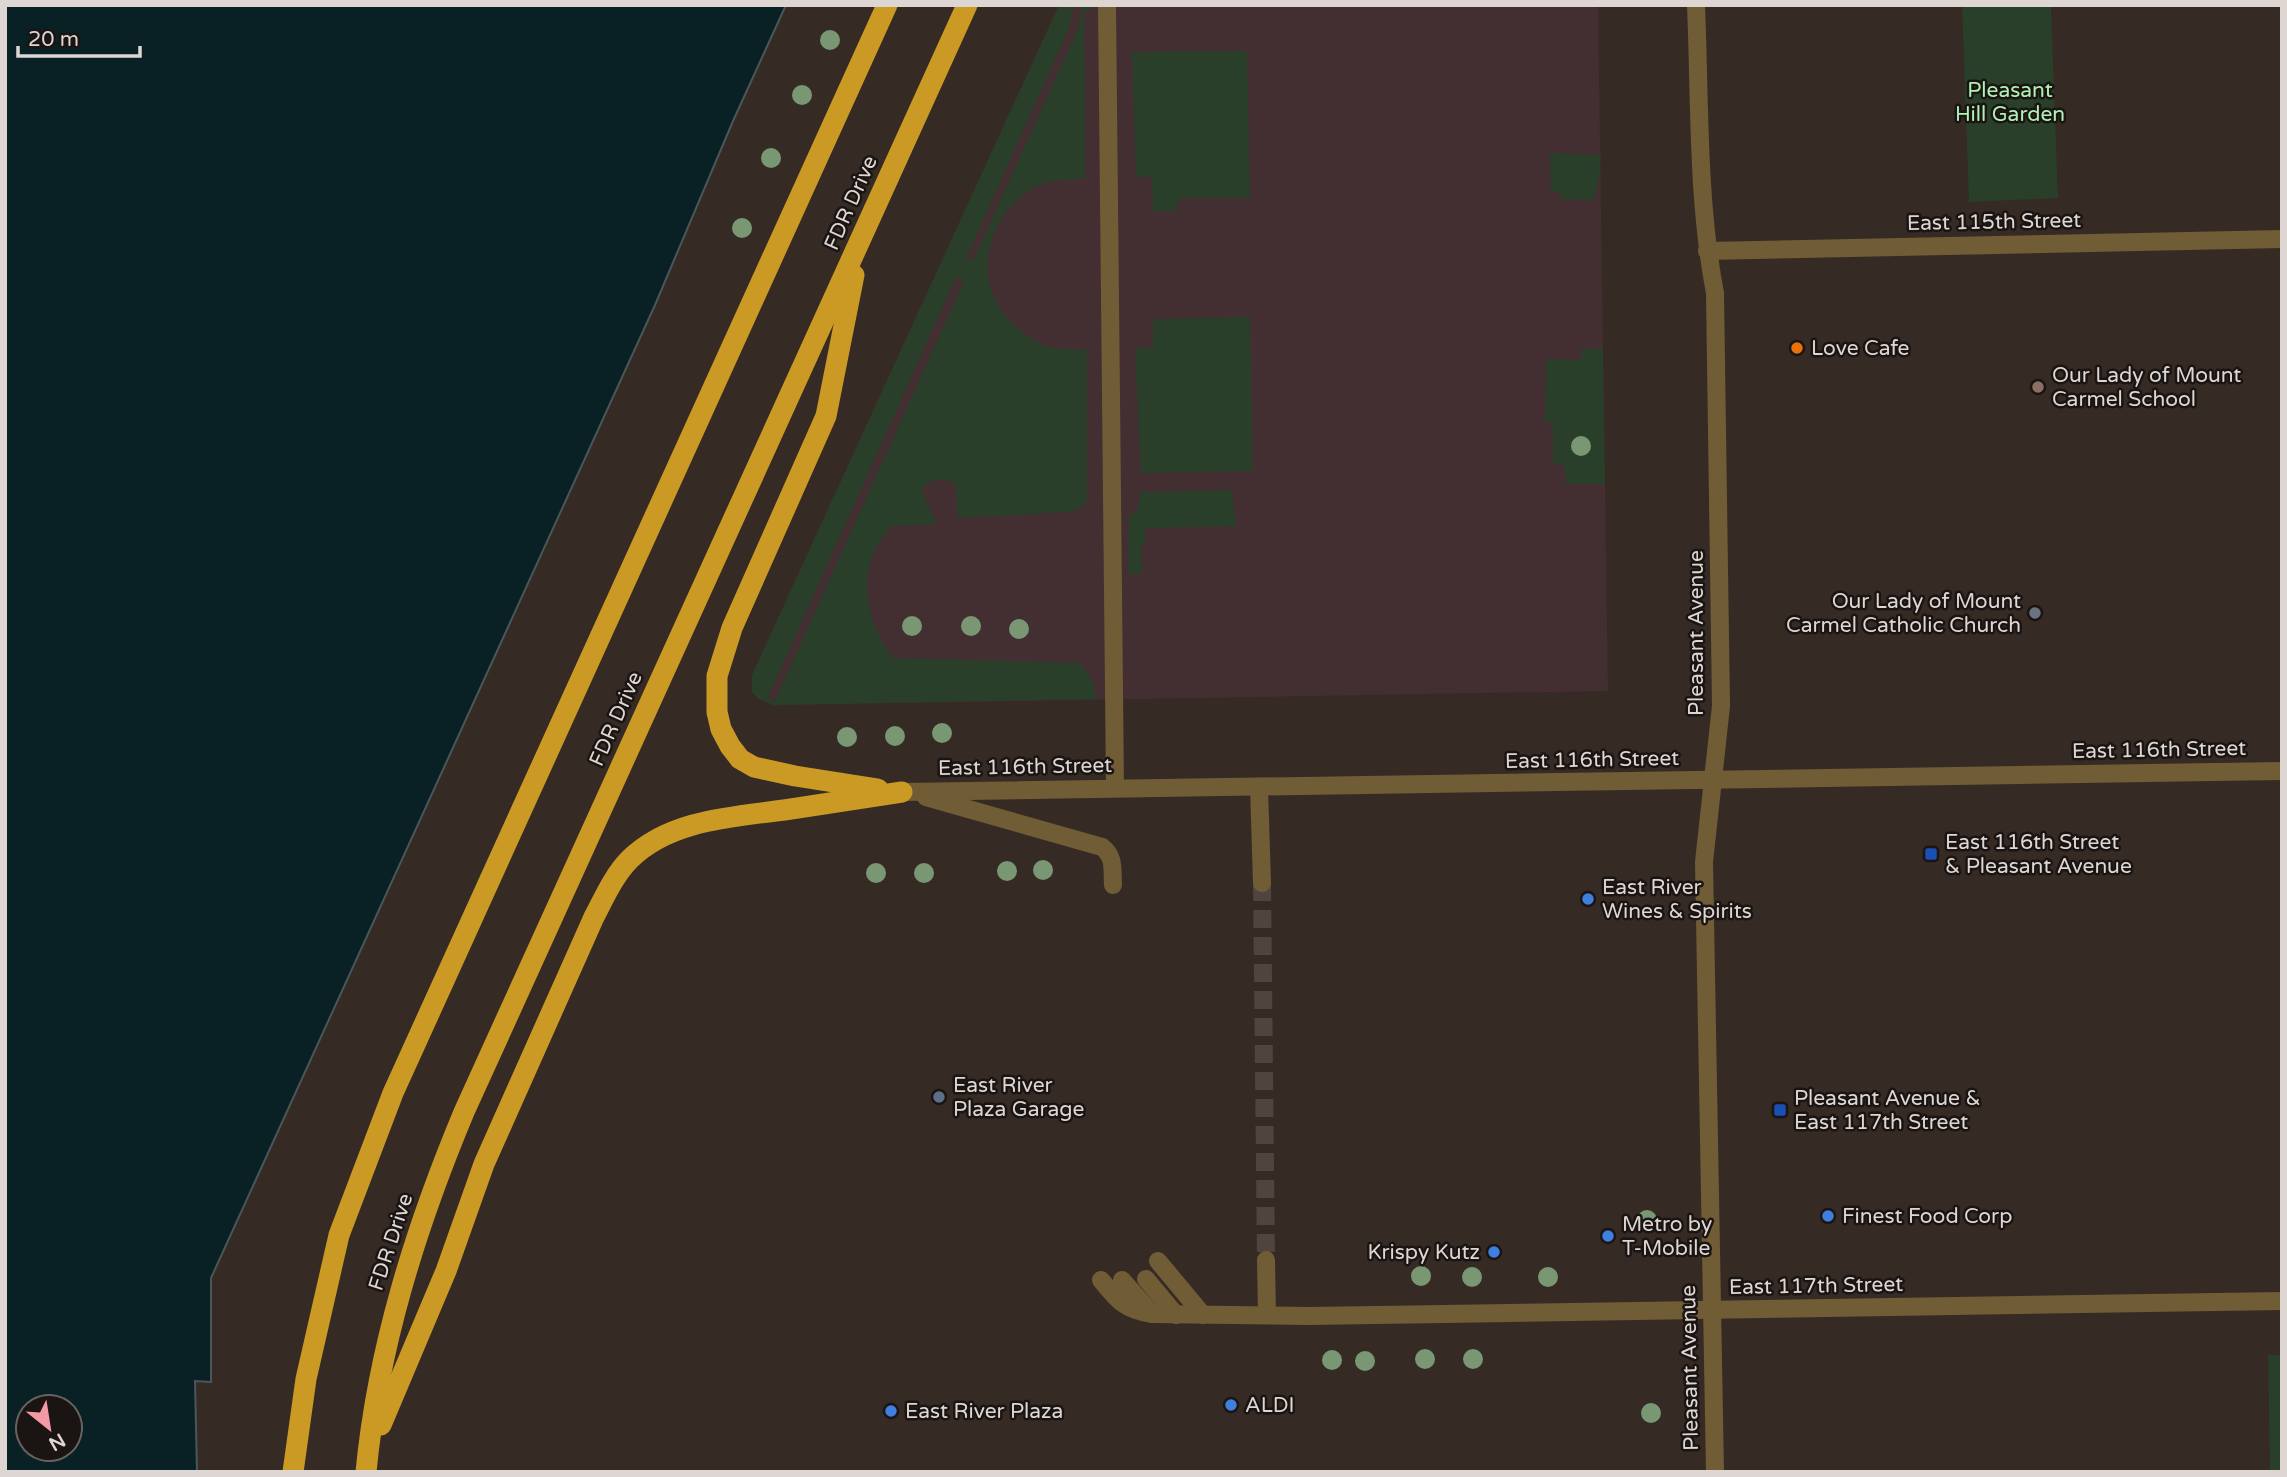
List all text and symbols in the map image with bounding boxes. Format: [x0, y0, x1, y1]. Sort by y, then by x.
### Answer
scale bar [18, 14, 140, 58]
text: 20 m [28, 27, 79, 52]
park label: Pleasant Hill Garden [1955, 78, 2065, 127]
street label: FDR Drive [819, 152, 883, 254]
street label: East 115th Street [1907, 208, 2081, 236]
place label: Love Cafe [1811, 336, 1910, 361]
marker: Love Cafe [1789, 340, 1805, 356]
place label: Our Lady of Mount Carmel School [2052, 363, 2241, 412]
marker: Our Lady of Mount Carmel School [2030, 379, 2046, 395]
street label: Pleasant Avenue [1684, 550, 1709, 716]
place label: Our Lady of Mount Carmel Catholic Church [1786, 589, 2021, 638]
marker: Our Lady of Mount Carmel Catholic Church [2027, 605, 2043, 621]
street label: FDR Drive [584, 668, 648, 770]
street label: East 116th Street [2072, 736, 2246, 764]
street label: East 116th Street [1505, 746, 1679, 774]
street label: East 116th Street [938, 753, 1112, 781]
place label: East 116th Street & Pleasant Avenue [1945, 830, 2132, 879]
marker: East 116th Street & Pleasant Avenue [1923, 846, 1939, 862]
place label: East River Wines & Spirits [1602, 875, 1752, 924]
marker: East River Wines & Spirits [1580, 891, 1596, 907]
place label: East River Plaza Garage [953, 1073, 1085, 1122]
place label: Pleasant Avenue & East 117th Street [1794, 1086, 1981, 1135]
marker: East River Plaza Garage [931, 1089, 947, 1105]
marker: Pleasant Avenue & East 117th Street [1772, 1102, 1788, 1118]
street label: FDR Drive [364, 1190, 418, 1294]
place label: Finest Food Corp [1842, 1204, 2012, 1229]
marker: Finest Food Corp [1820, 1208, 1836, 1224]
place label: Metro by T-Mobile [1622, 1212, 1712, 1261]
marker: Metro by T-Mobile [1600, 1228, 1616, 1244]
place label: Krispy Kutz [1367, 1240, 1480, 1265]
marker: Krispy Kutz [1486, 1244, 1502, 1260]
street label: East 117th Street [1729, 1272, 1903, 1300]
street label: Pleasant Avenue [1676, 1285, 1704, 1451]
north arrow [14, 1393, 84, 1463]
place label: ALDI [1245, 1393, 1295, 1418]
marker: ALDI [1223, 1397, 1239, 1413]
place label: East River Plaza [905, 1399, 1063, 1424]
marker: East River Plaza [883, 1403, 899, 1419]
text: N [45, 1429, 69, 1455]

